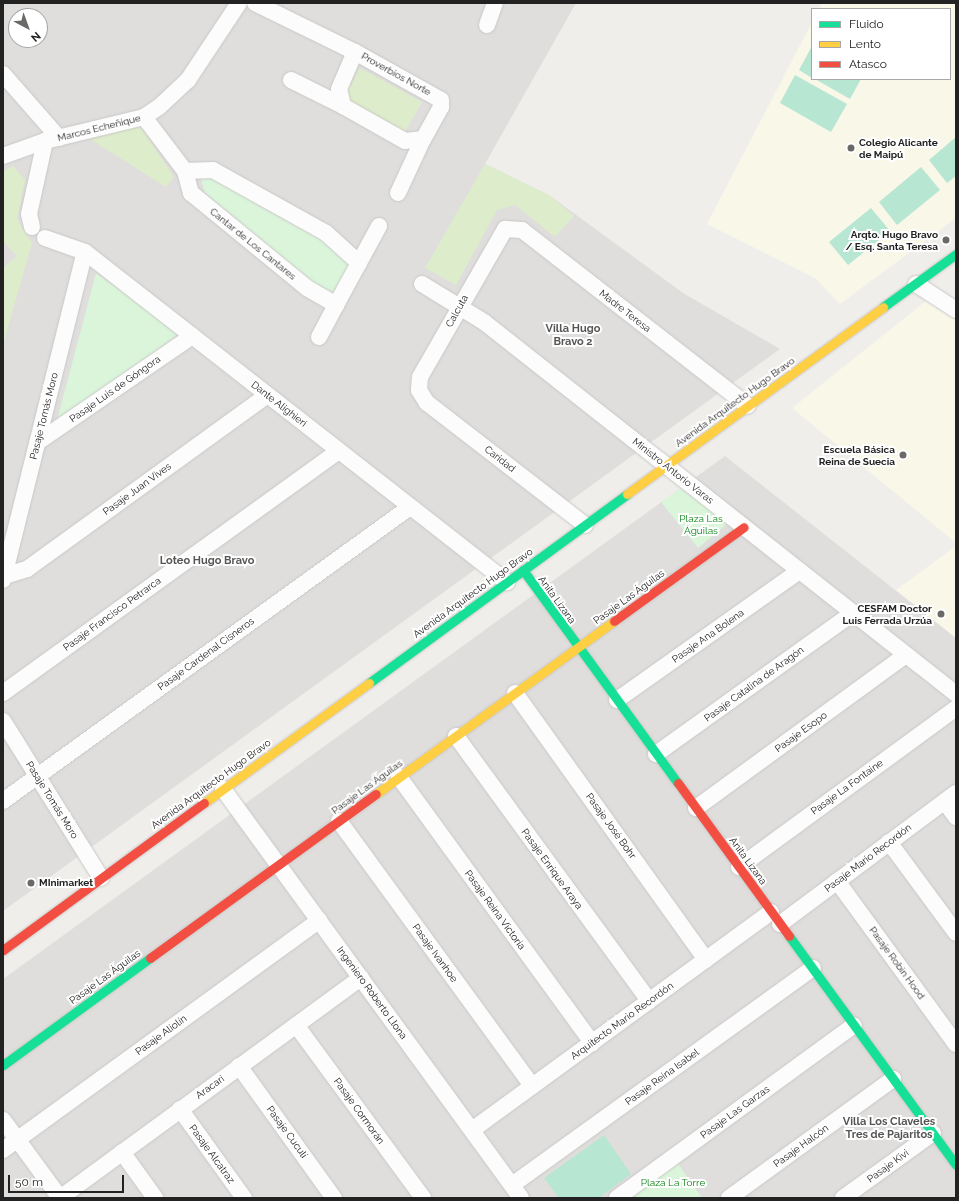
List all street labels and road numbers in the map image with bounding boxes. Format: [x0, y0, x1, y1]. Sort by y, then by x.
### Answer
street label: Proverbios Norte [359, 50, 433, 98]
street label: Marcos Echeñique [56, 112, 142, 144]
street label: Cantar de Los Cantares [207, 205, 299, 283]
street label: Madre Teresa [597, 287, 653, 335]
street label: Calcuta [443, 293, 471, 329]
street label: Pasaje Luis de Góngora [67, 353, 163, 425]
street label: Avenida Arquitecto Hugo Bravo [673, 355, 797, 449]
street label: Pasaje Tomás Moro [27, 371, 61, 461]
street label: Dante Alighieri [249, 379, 309, 429]
street label: Ministro Antorio Varas [630, 435, 716, 507]
street label: Caridad [482, 443, 518, 475]
street label: Pasaje Juan Vives [100, 460, 174, 518]
street label: Avenida Arquitecto Hugo Bravo [411, 546, 535, 640]
street label: Pasaje Las Águilas [591, 567, 667, 627]
street label: Anita Lizana [536, 574, 578, 626]
street label: Pasaje Francisco Petrarca [61, 575, 163, 653]
street label: Pasaje Ana Bolena [669, 607, 747, 665]
street label: Pasaje Cardenal Cisneros [155, 615, 257, 693]
street label: Pasaje Catalina de Aragón [702, 644, 806, 724]
street label: Pasaje Esopo [773, 709, 829, 755]
street label: Avenida Arquitecto Hugo Bravo [149, 737, 273, 831]
street label: Pasaje Las Águilas [329, 757, 405, 817]
street label: Pasaje La Fontaine [809, 757, 885, 817]
street label: Pasaje Tomás Moro [23, 759, 81, 841]
street label: Pasaje José Bohr [583, 791, 639, 861]
street label: Pasaje Mario Recordón [822, 821, 914, 895]
street label: Pasaje Enrique Araya [519, 826, 585, 912]
street label: Anita Lizana [727, 835, 769, 887]
street label: Pasaje Reina Victoria [462, 868, 528, 952]
street label: Pasaje Ivanhoe [410, 921, 460, 985]
street label: Pasaje Robin Hood [867, 924, 927, 1002]
street label: Ingeniero Roberto Llona [334, 944, 410, 1042]
street label: Pasaje Las Águilas [67, 947, 143, 1007]
street label: Arquitecto Mario Recordón [568, 980, 676, 1062]
street label: Pasaje Aliolín [133, 1012, 189, 1058]
street label: Pasaje Reina Isabel [623, 1046, 701, 1108]
street label: Aracari [193, 1073, 227, 1101]
street label: Pasaje Cormorán [331, 1076, 387, 1146]
street label: Pasaje Las Garzas [698, 1083, 772, 1141]
street label: Pasaje Cuculí [264, 1104, 310, 1160]
street label: Pasaje Alcatraz [187, 1122, 237, 1186]
street label: Pasaje Halcón [771, 1122, 831, 1170]
street label: Pasaje Kivi [865, 1147, 911, 1185]

